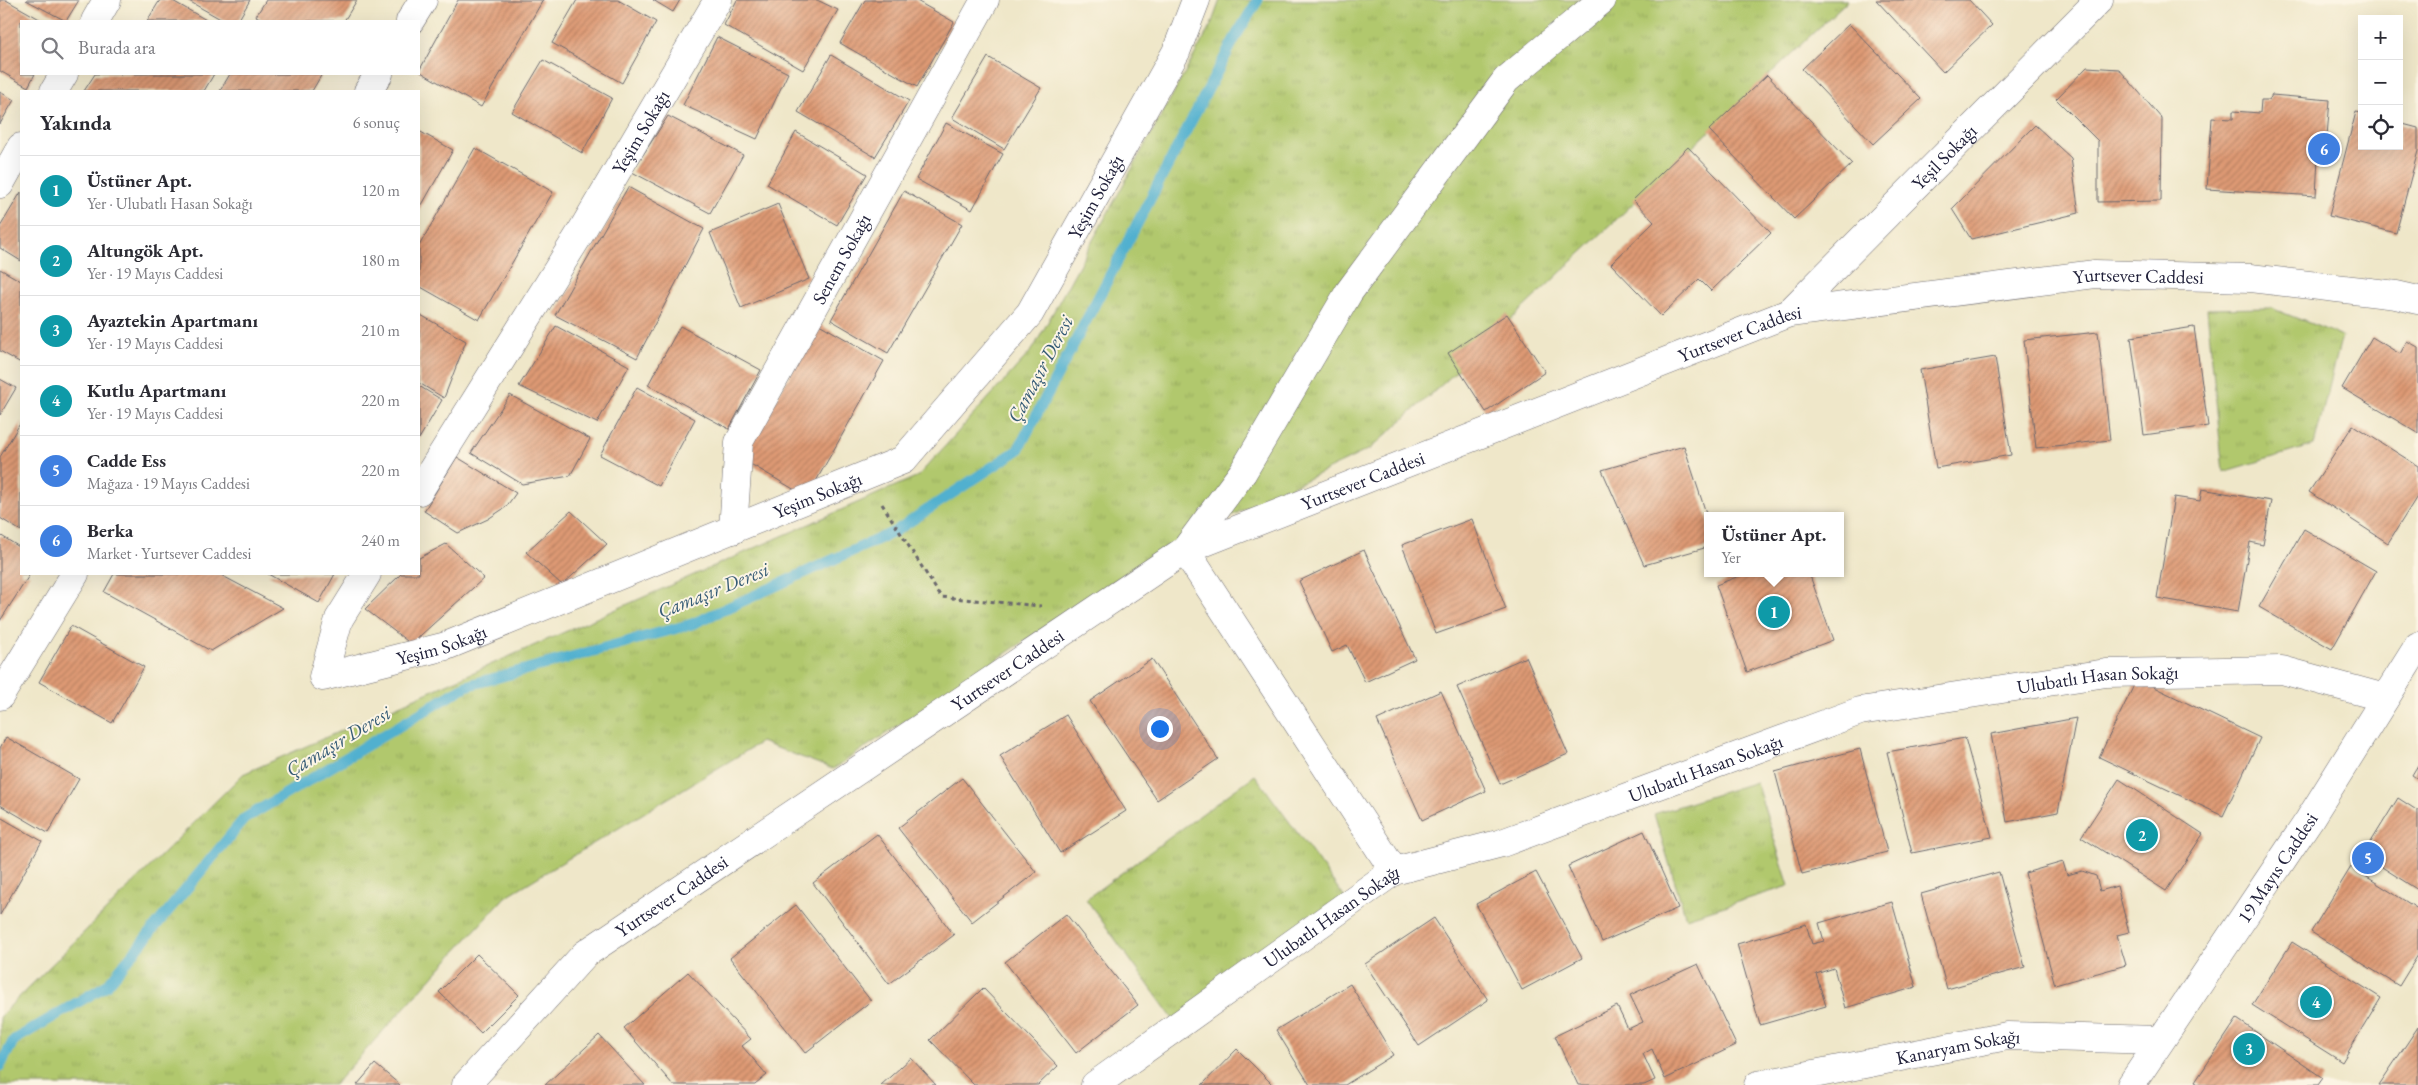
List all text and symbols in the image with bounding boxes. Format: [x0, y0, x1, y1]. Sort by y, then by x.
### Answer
map controls [2358, 15, 2403, 150]
button: + [2358, 15, 2403, 60]
search box [20, 20, 420, 75]
icon: search [38, 34, 66, 62]
text: Burada ara [78, 35, 156, 60]
button: − [2358, 60, 2403, 105]
street label: Yeşim Sokağı [606, 85, 675, 178]
button: locate [2358, 105, 2403, 150]
text: Yakında [40, 109, 111, 136]
text: 6 sonuç [353, 112, 400, 133]
street label: Yeşil Sokağı [1906, 118, 1983, 195]
pin: 6 [2308, 130, 2340, 168]
street label: Yeşim Sokağı [1062, 150, 1129, 244]
text: Üstüner Apt. [87, 168, 192, 193]
text: 1 [52, 180, 60, 201]
text: 120 m [361, 180, 400, 201]
text: Yer · Ulubatlı Hasan Sokağı [87, 193, 253, 214]
street label: Senem Sokağı [806, 209, 877, 309]
text: Altungök Apt. [87, 238, 203, 263]
text: 2 [52, 250, 60, 271]
text: 180 m [361, 250, 400, 271]
street label: Yurtsever Caddesi [2072, 262, 2204, 290]
text: Yer · 19 Mayıs Caddesi [87, 263, 223, 284]
street label: Yurtsever Caddesi [1674, 299, 1803, 368]
text: Ayaztekin Apartmanı [87, 308, 258, 333]
water label: Çamaşır Deresi [1001, 310, 1080, 427]
text: 3 [52, 320, 60, 341]
text: 210 m [361, 320, 400, 341]
text: Yer · 19 Mayıs Caddesi [87, 333, 223, 354]
text: Kutlu Apartmanı [87, 378, 226, 403]
text: 4 [52, 390, 60, 411]
text: 220 m [361, 390, 400, 411]
text: Yer · 19 Mayıs Caddesi [87, 403, 223, 424]
street label: Yurtsever Caddesi [1297, 445, 1429, 516]
text: Cadde Ess [87, 448, 166, 473]
text: 5 [52, 460, 60, 481]
text: 220 m [361, 460, 400, 481]
street label: Yeşim Sokağı [770, 466, 866, 524]
text: Mağaza · 19 Mayıs Caddesi [87, 473, 250, 494]
popup [1704, 512, 1844, 577]
text: Berka [87, 518, 133, 543]
text: Üstüner Apt. [1722, 522, 1826, 547]
text: 6 [52, 530, 60, 551]
text: 240 m [361, 530, 400, 551]
text: Market · Yurtsever Caddesi [87, 543, 251, 564]
text: Yer [1722, 547, 1741, 568]
water label: Çamaşır Deresi [653, 555, 774, 624]
pin: 1 [1758, 593, 1790, 631]
street label: Yeşim Sokağı [394, 619, 491, 671]
street label: Yurtsever Caddesi [946, 623, 1069, 717]
street label: Ulubatlı Hasan Sokağı [2015, 660, 2179, 700]
water label: Çamaşır Deresi [281, 699, 396, 783]
your location [1147, 716, 1173, 742]
street label: Ulubatlı Hasan Sokağı [1625, 729, 1786, 808]
street label: 19 Mayıs Caddesi [2232, 808, 2324, 928]
pin: 2 [2126, 816, 2158, 854]
pin: 5 [2352, 839, 2384, 877]
street label: Yurtsever Caddesi [610, 849, 733, 943]
street label: Ulubatlı Hasan Sokağı [1259, 858, 1402, 974]
pin: 4 [2300, 983, 2332, 1021]
street label: Kanaryam Sokağı [1894, 1024, 2021, 1071]
pin: 3 [2233, 1030, 2265, 1068]

